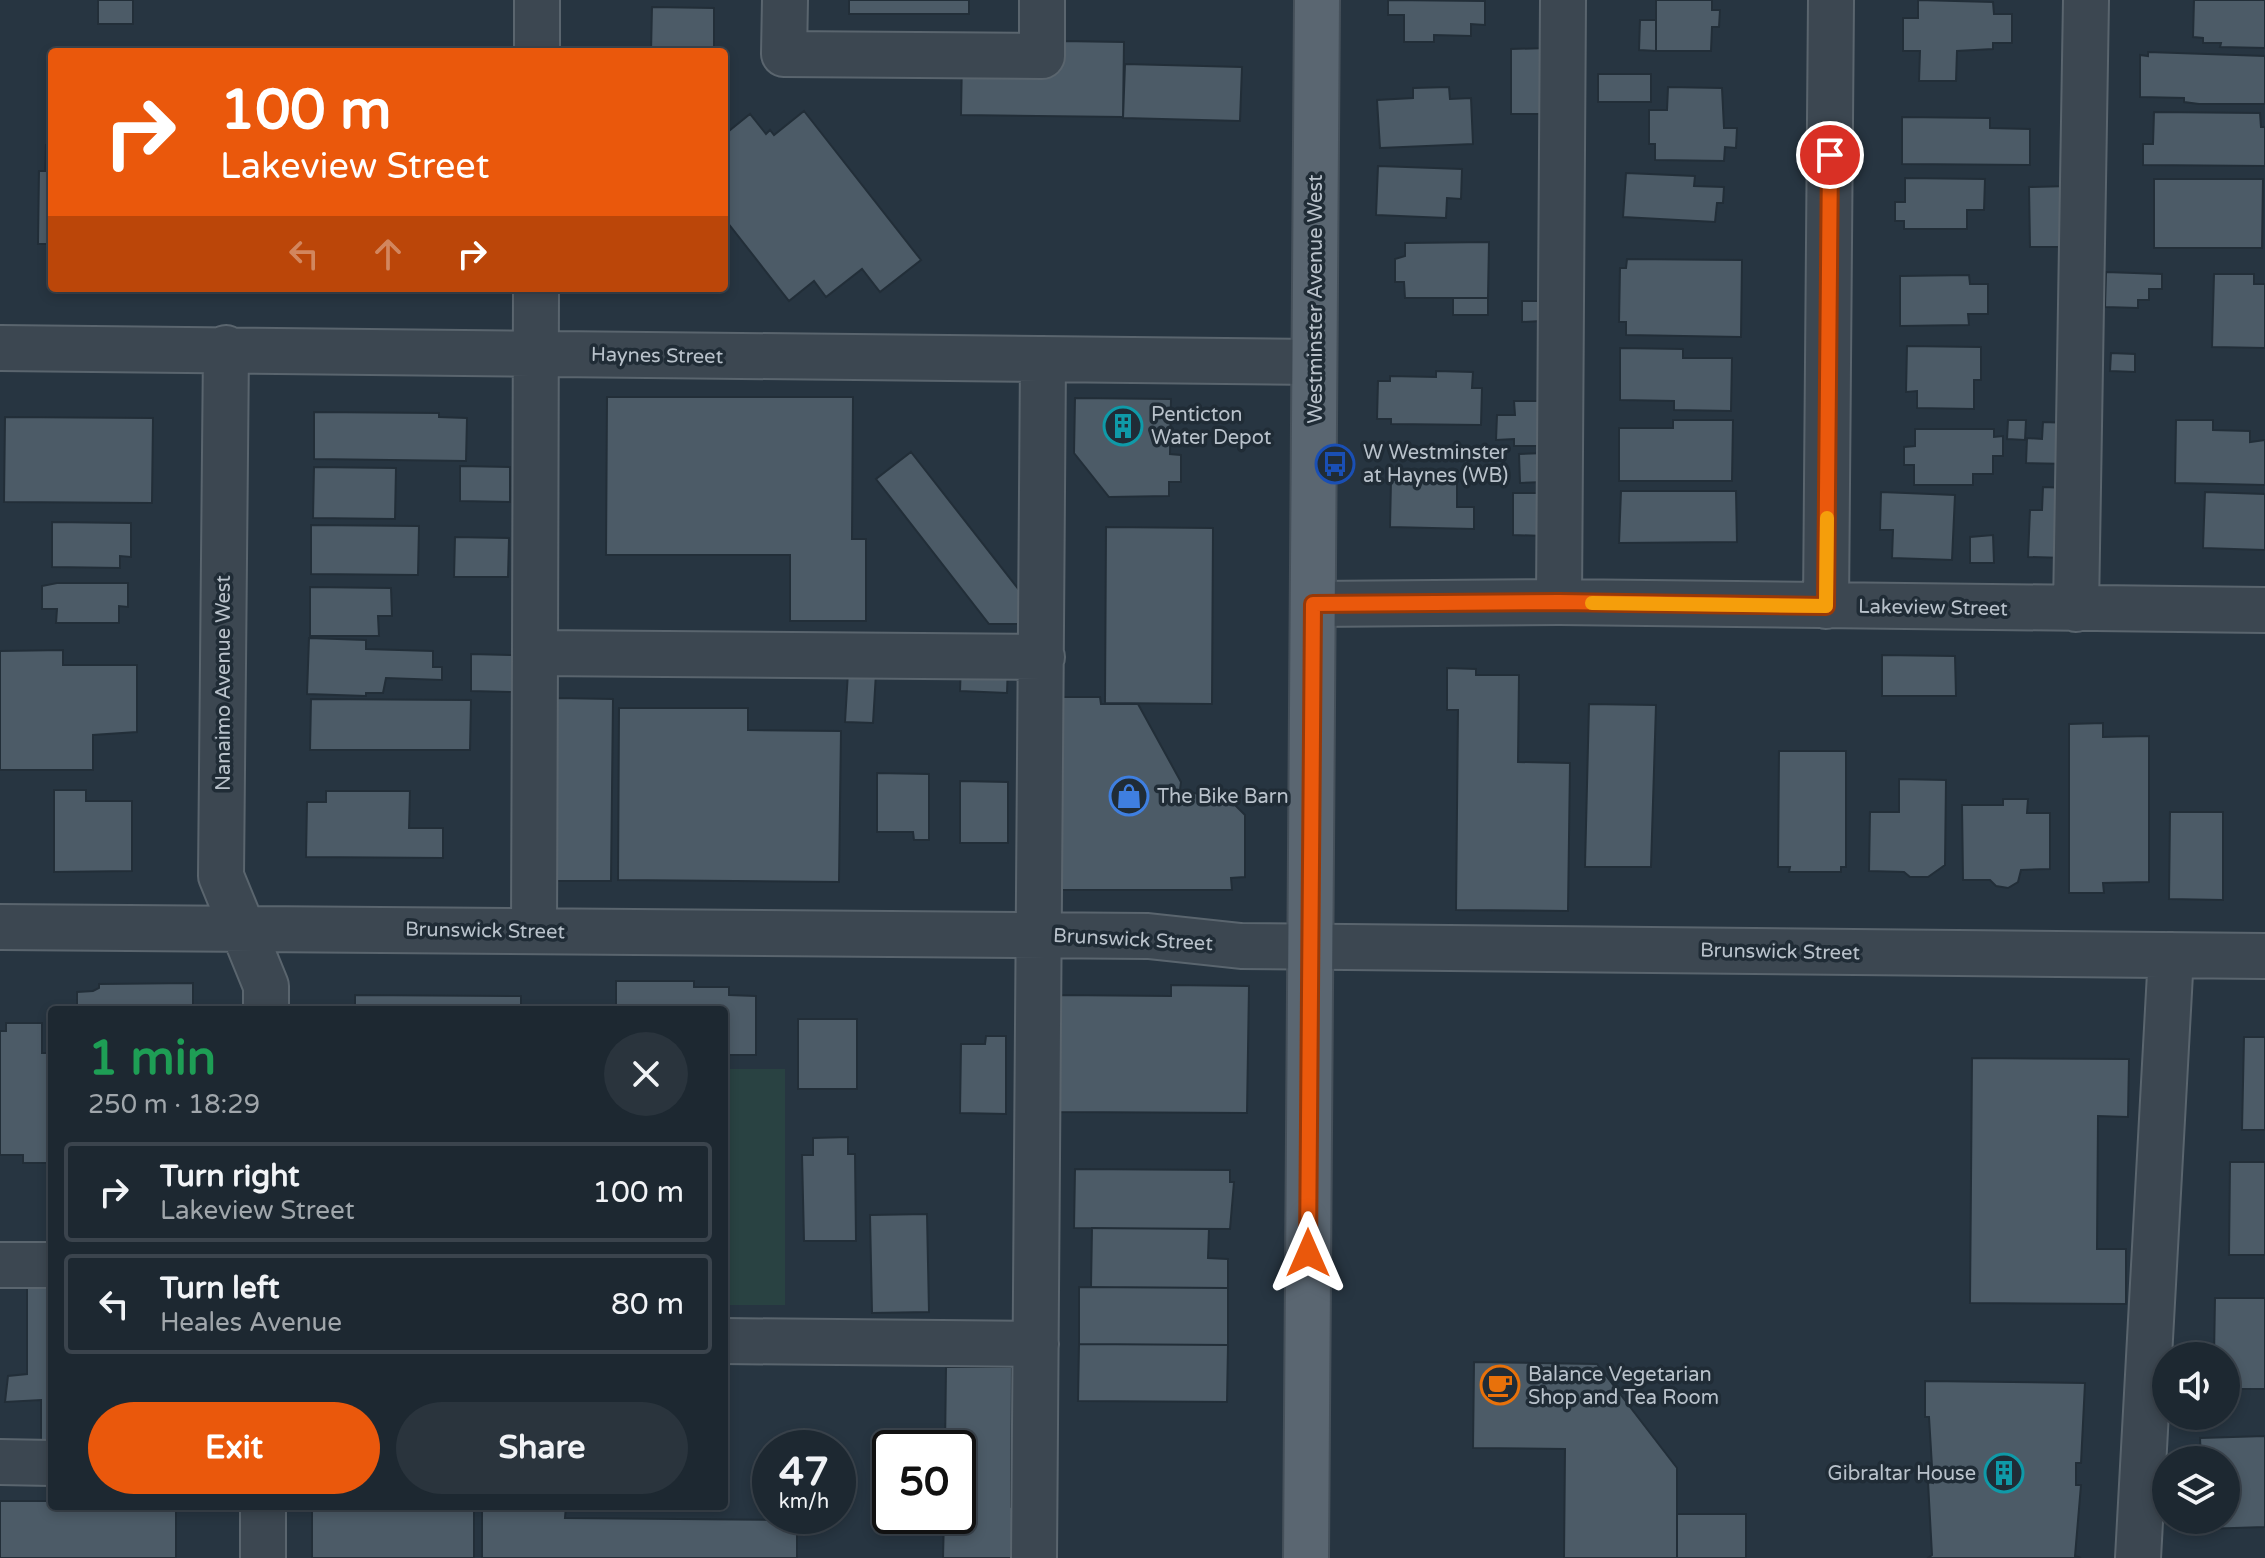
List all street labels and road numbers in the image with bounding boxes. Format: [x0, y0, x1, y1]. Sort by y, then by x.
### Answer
street label: Westminster Avenue West [1304, 174, 1328, 424]
street label: Haynes Street [591, 343, 724, 369]
street label: Nanaimo Avenue West [212, 575, 236, 791]
street label: Lakeview Street [1858, 595, 2008, 621]
street label: Brunswick Street [405, 918, 566, 944]
street label: Brunswick Street [1052, 924, 1214, 956]
street label: Brunswick Street [1700, 939, 1861, 965]

